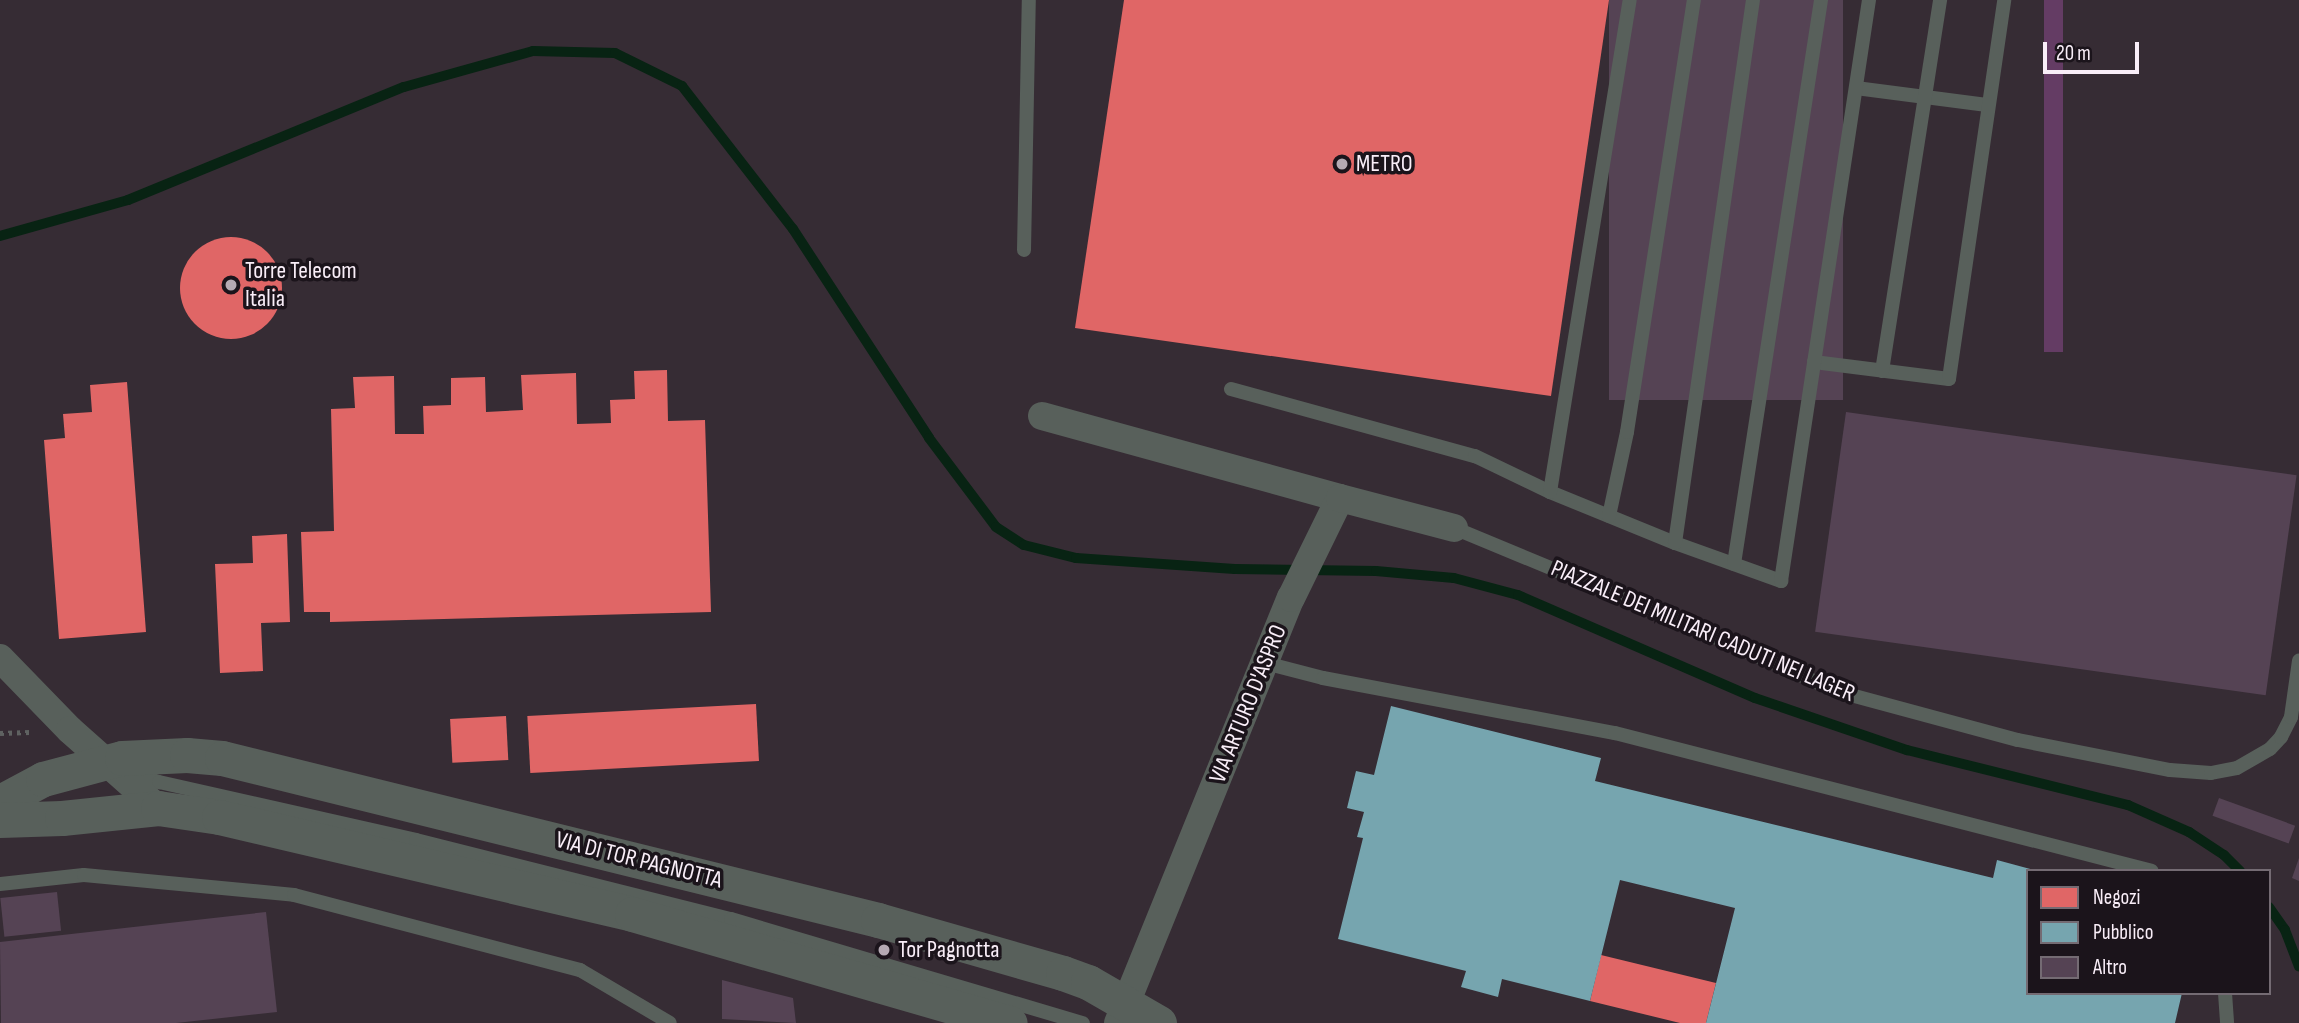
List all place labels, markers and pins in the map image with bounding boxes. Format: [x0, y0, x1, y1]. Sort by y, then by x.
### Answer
place label: METRO [1356, 150, 1413, 178]
marker: METRO [1334, 156, 1350, 172]
place label: Torre Telecom Italia [245, 257, 357, 313]
marker: Torre Telecom Italia [223, 277, 239, 293]
place label: Tor Pagnotta [898, 936, 999, 964]
marker: Tor Pagnotta [876, 942, 892, 958]

